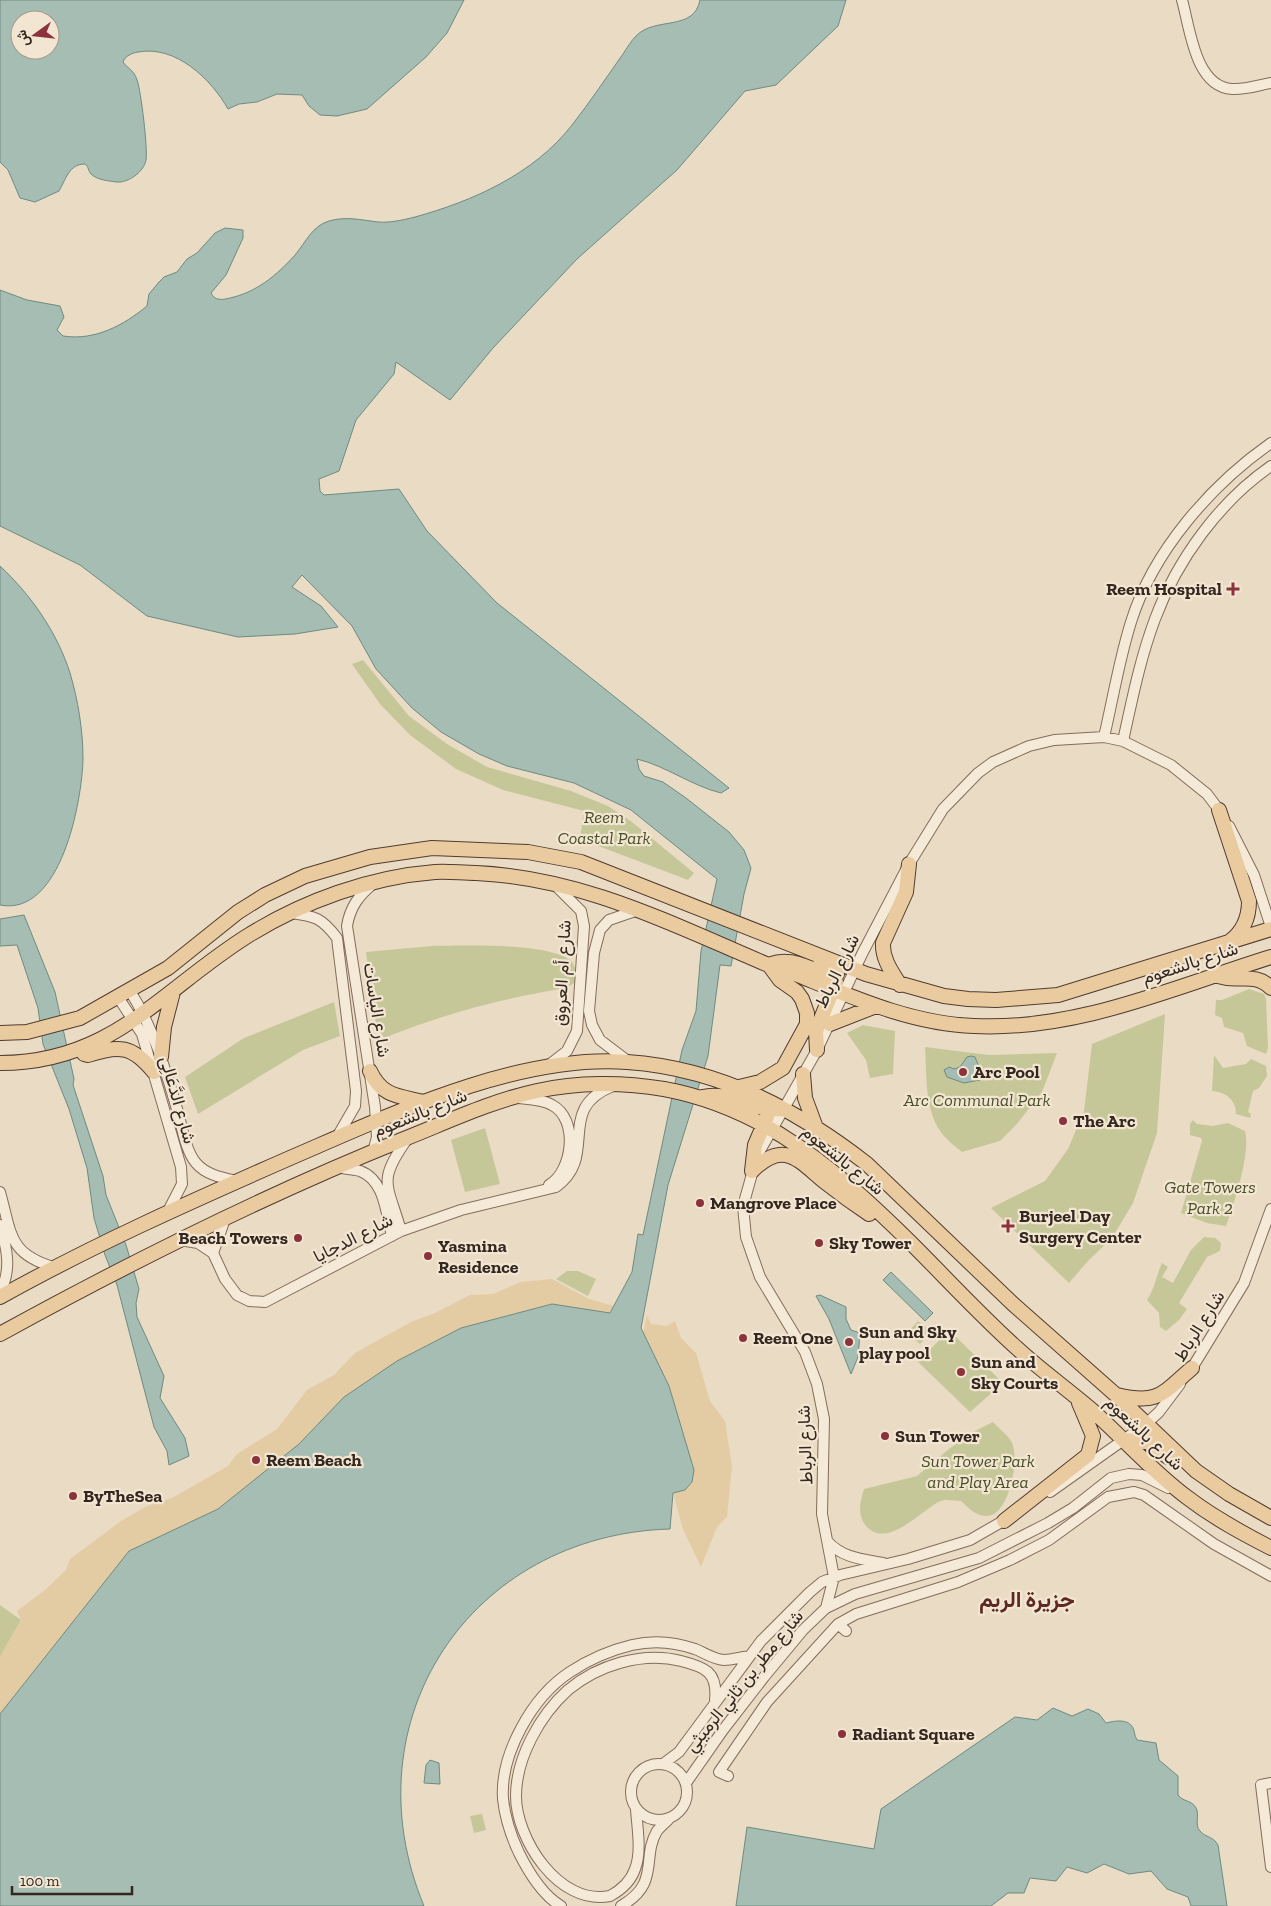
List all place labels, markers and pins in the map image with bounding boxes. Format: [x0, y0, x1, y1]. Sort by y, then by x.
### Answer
place label: Reem Hospital [1106, 578, 1222, 600]
marker: Reem Hospital [1226, 582, 1240, 596]
place label: Arc Pool [973, 1061, 1040, 1083]
marker: Arc Pool [957, 1066, 969, 1078]
place label: The Arc [1073, 1110, 1136, 1132]
marker: The Arc [1057, 1115, 1069, 1127]
place label: Mangrove Place [710, 1192, 837, 1214]
marker: Mangrove Place [694, 1197, 706, 1209]
place label: Burjeel Day Surgery Center [1019, 1205, 1142, 1248]
marker: Burjeel Day Surgery Center [1001, 1219, 1015, 1233]
place label: Beach Towers [178, 1227, 288, 1249]
marker: Beach Towers [292, 1232, 304, 1244]
place label: Sky Tower [829, 1232, 912, 1254]
place label: Yasmina Residence [438, 1235, 519, 1278]
marker: Sky Tower [813, 1237, 825, 1249]
marker: Yasmina Residence [422, 1250, 434, 1262]
place label: Sun and Sky play pool [859, 1321, 957, 1364]
place label: Reem One [753, 1327, 833, 1349]
marker: Reem One [737, 1332, 749, 1344]
marker: Sun and Sky play pool [843, 1336, 855, 1348]
place label: Sun and Sky Courts [971, 1351, 1058, 1394]
marker: Sun and Sky Courts [955, 1366, 967, 1378]
place label: Sun Tower [895, 1425, 980, 1447]
marker: Sun Tower [879, 1430, 891, 1442]
place label: Reem Beach [266, 1449, 362, 1471]
marker: Reem Beach [250, 1454, 262, 1466]
place label: ByTheSea [83, 1485, 162, 1507]
marker: ByTheSea [67, 1490, 79, 1502]
place label: Radiant Square [852, 1723, 975, 1745]
marker: Radiant Square [836, 1728, 848, 1740]

